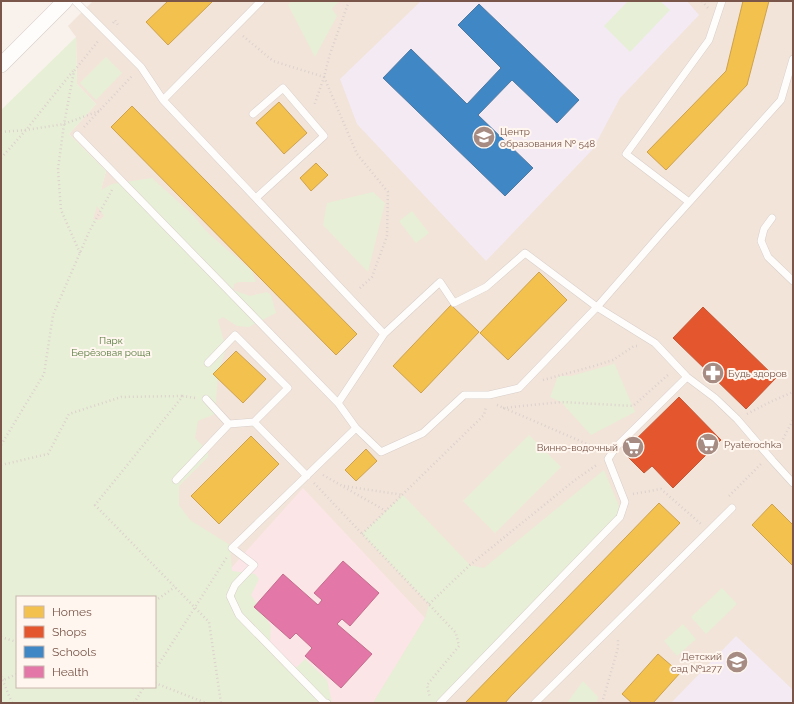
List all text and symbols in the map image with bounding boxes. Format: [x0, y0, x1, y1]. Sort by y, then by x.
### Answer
school or university icon: Центр образования № 548 [471, 124, 497, 150]
place label: Центр образования № 548 [500, 126, 595, 149]
park label: Парк Берёзовая роща [71, 335, 151, 358]
pharmacy icon: Будь здоров [700, 360, 726, 386]
place label: Будь здоров [728, 368, 787, 379]
supermarket icon: Pyaterochka [695, 431, 721, 457]
supermarket icon: Винно-водочный [620, 434, 646, 460]
place label: Pyaterochka [724, 439, 781, 450]
place label: Винно-водочный [537, 442, 618, 453]
legend [16, 596, 156, 688]
text: Homes [52, 605, 92, 619]
text: Shops [52, 625, 87, 639]
text: Schools [52, 645, 96, 659]
school or university icon: Детский сад №1277 [724, 649, 750, 675]
place label: Детский сад №1277 [671, 651, 723, 674]
text: Health [52, 665, 89, 679]

